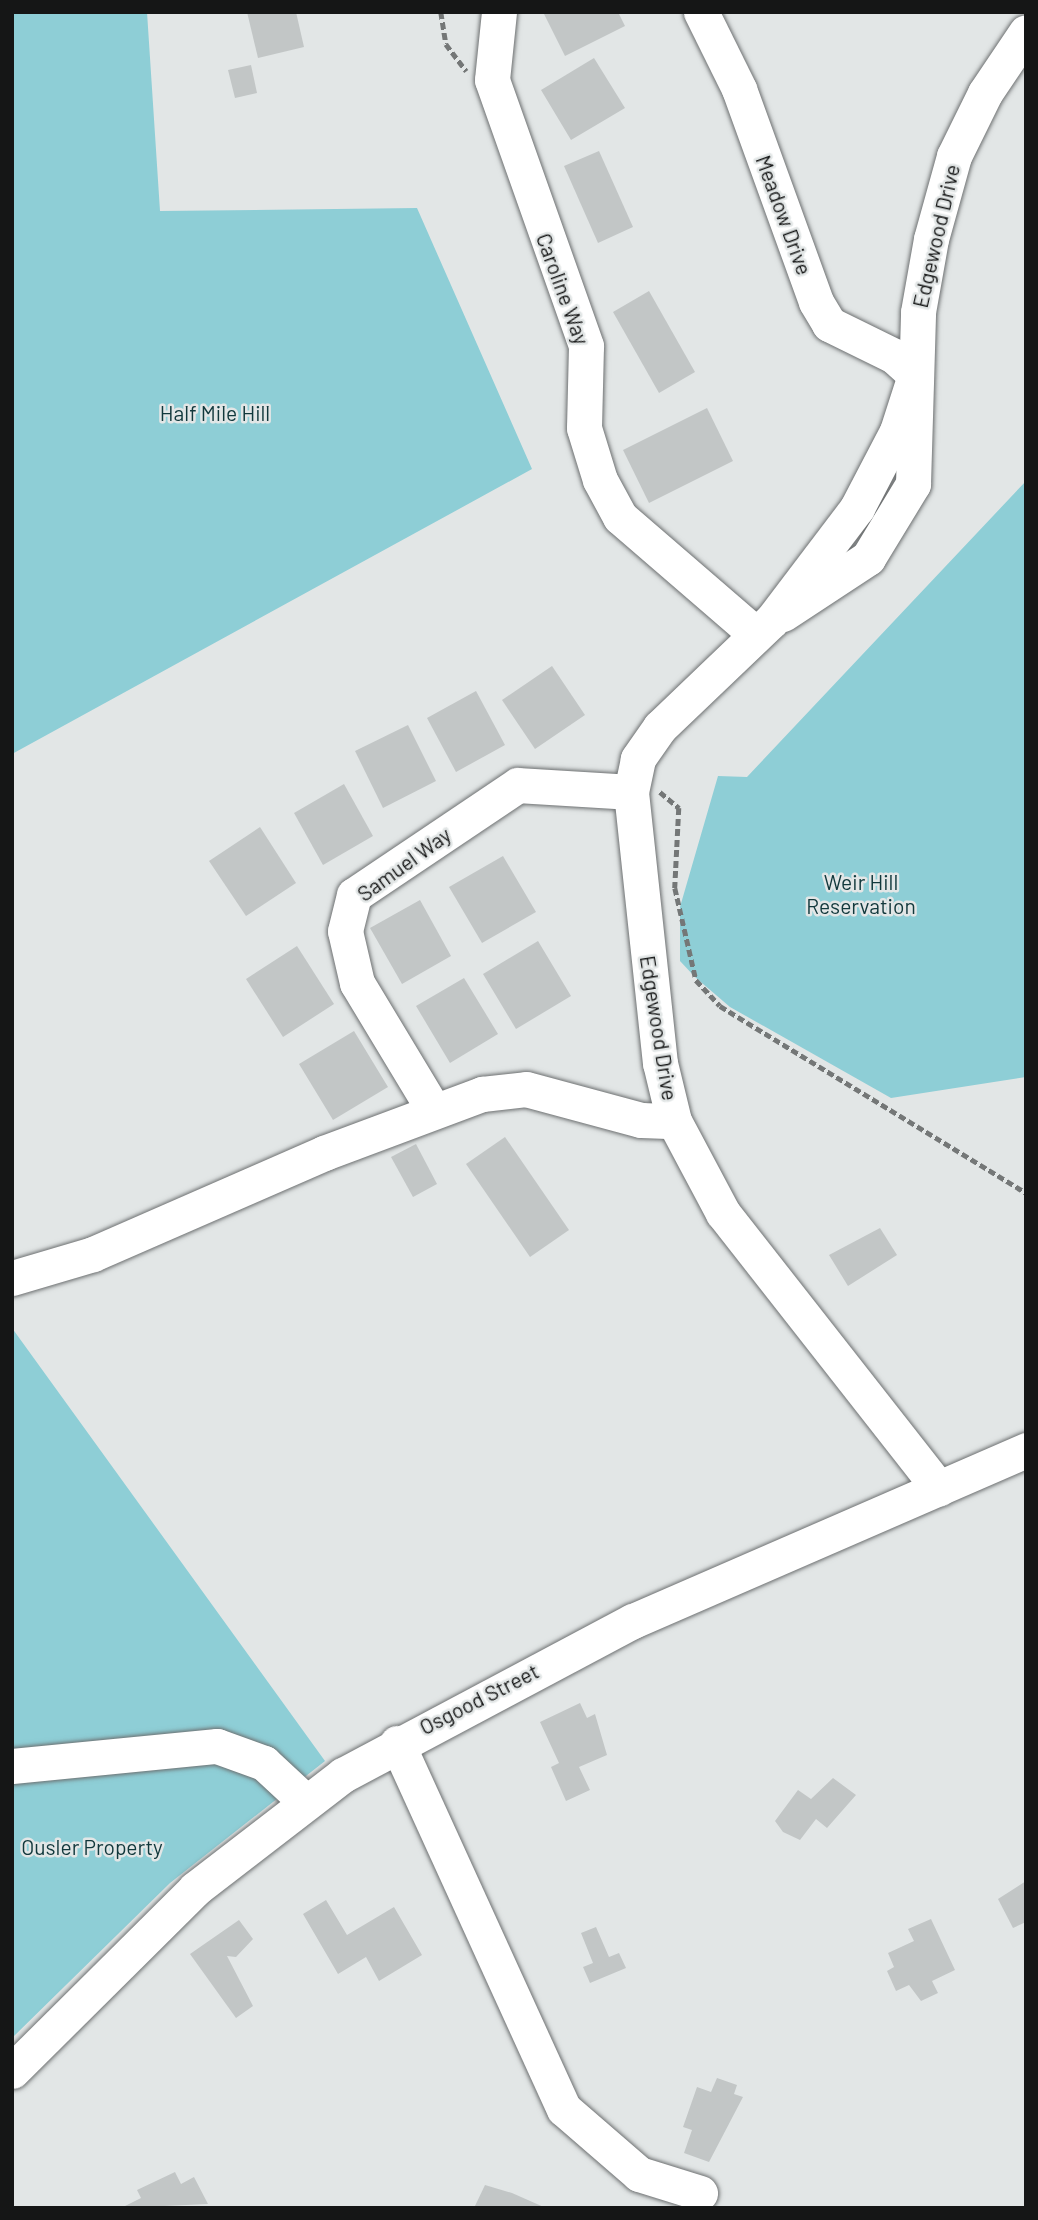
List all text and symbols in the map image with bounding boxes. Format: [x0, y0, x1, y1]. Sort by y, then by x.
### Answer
street label: Meadow Drive [751, 152, 817, 278]
street label: Edgewood Drive [907, 162, 965, 310]
street label: Caroline Way [531, 230, 595, 348]
park label: Half Mile Hill [160, 400, 270, 426]
street label: Samuel Way [352, 822, 456, 906]
park label: Weir Hill Reservation [806, 869, 916, 919]
street label: Edgewood Drive [635, 954, 683, 1102]
street label: Osgood Street [415, 1658, 543, 1740]
park label: Ousler Property [21, 1834, 163, 1860]

